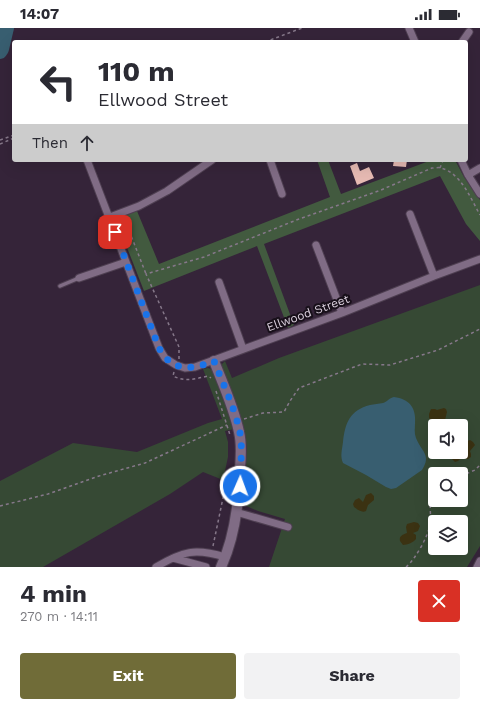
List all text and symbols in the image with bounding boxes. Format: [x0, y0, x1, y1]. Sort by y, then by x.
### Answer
text: 14:07 [20, 5, 59, 23]
text: 110 m [98, 55, 175, 88]
icon: left [32, 56, 84, 108]
text: Ellwood Street [98, 89, 228, 110]
icon: ahead [76, 132, 98, 154]
text: Then [32, 134, 68, 152]
pin [98, 215, 132, 249]
icon: arrive [104, 221, 126, 243]
street label: Ellwood Street [265, 292, 351, 334]
map controls [428, 419, 468, 555]
button: sound [428, 419, 468, 459]
position arrow [219, 465, 261, 507]
button: search [428, 467, 468, 507]
button: layers [428, 515, 468, 555]
text: 4 min [20, 580, 87, 608]
button: close [418, 580, 460, 622]
text: 270 m · 14:11 [20, 609, 98, 624]
button: Exit [20, 653, 236, 699]
button: Share [244, 653, 460, 699]

